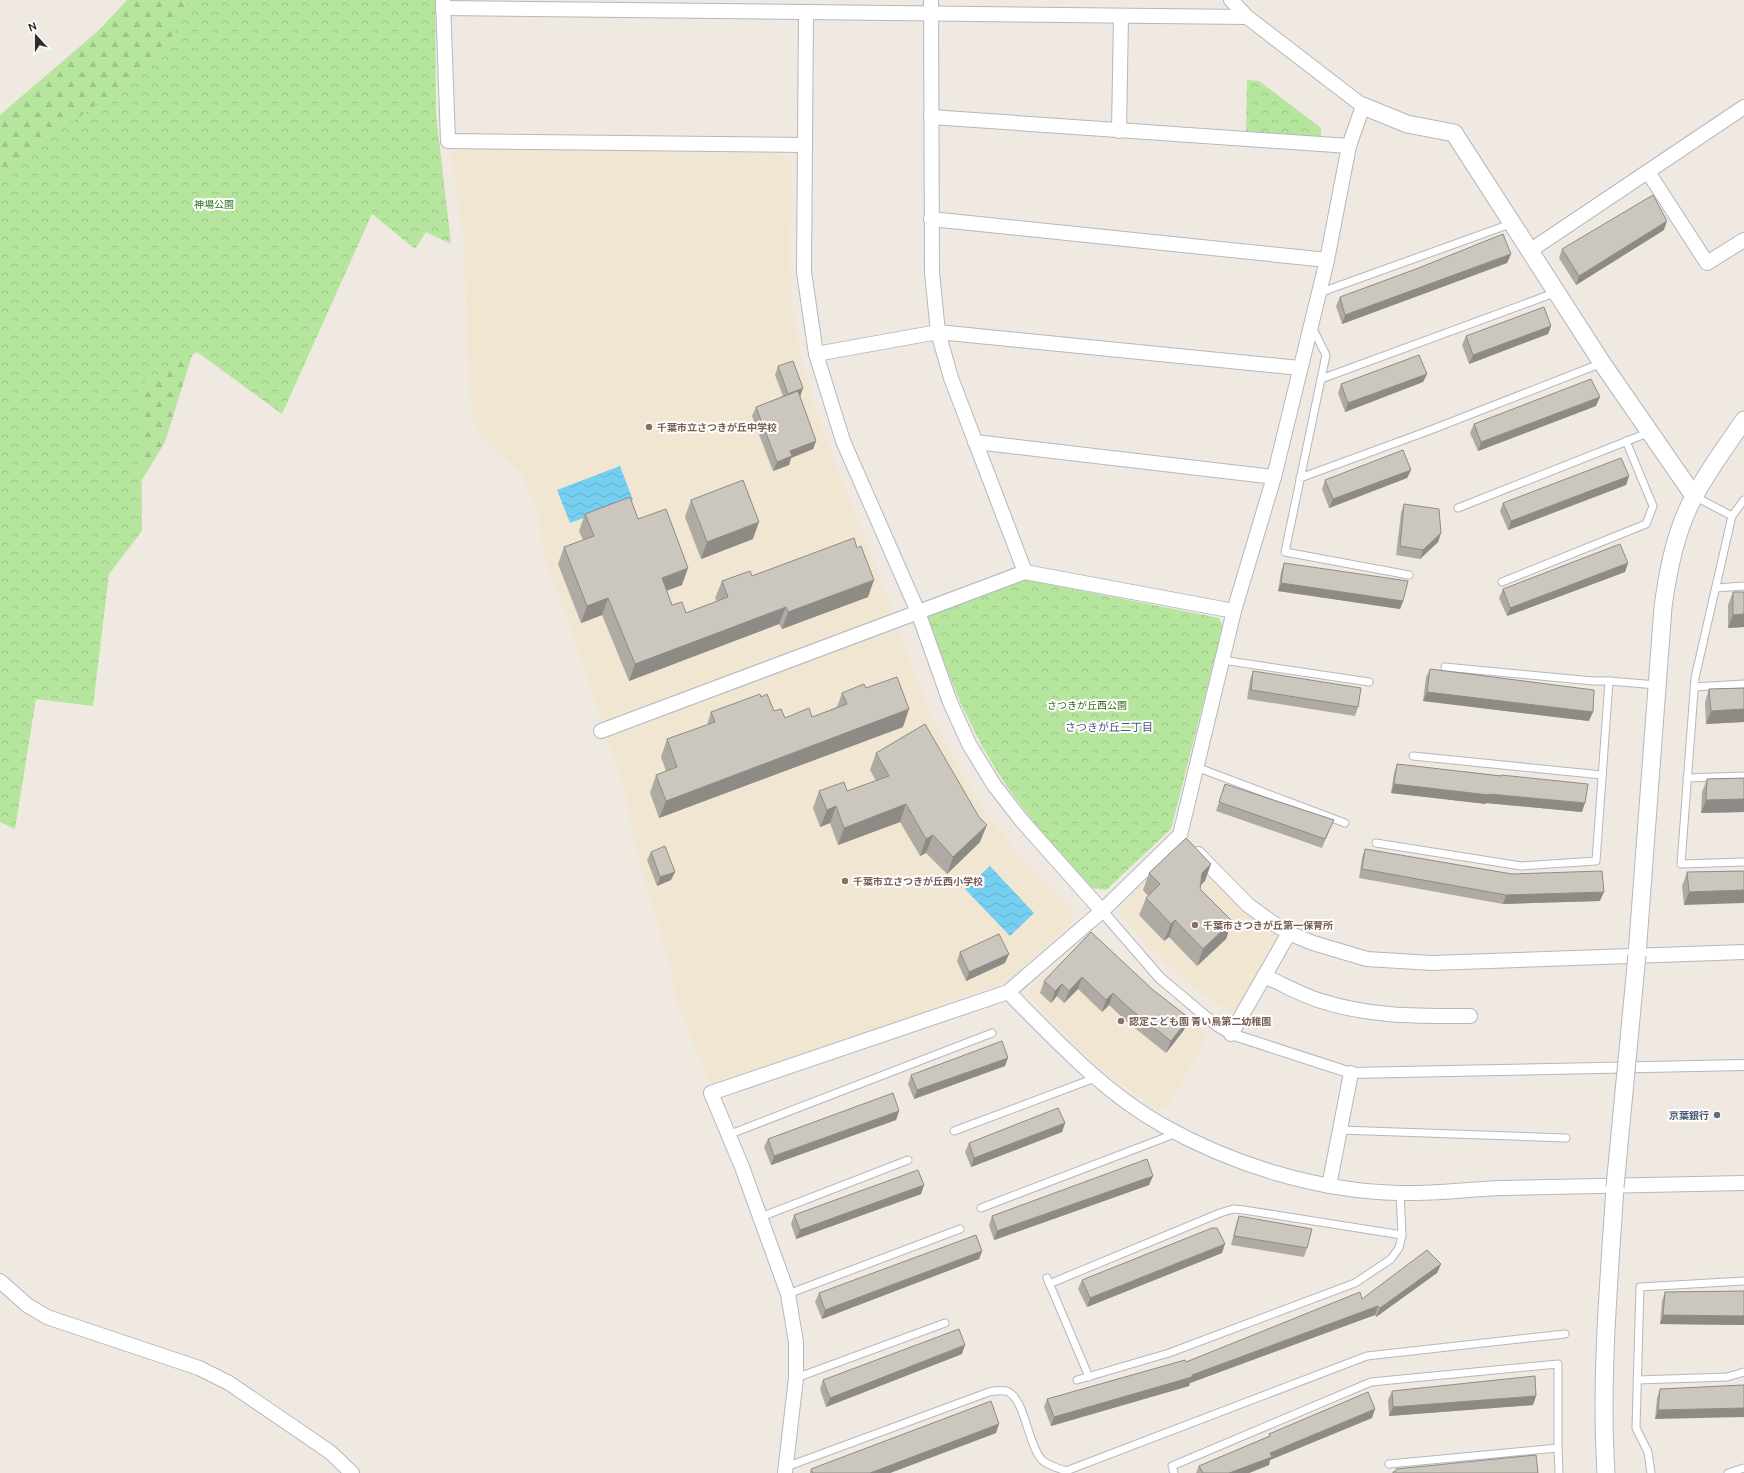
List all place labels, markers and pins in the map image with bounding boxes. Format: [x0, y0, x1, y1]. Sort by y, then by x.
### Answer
marker: 千葉市立さつきが丘中学校 [644, 422, 654, 432]
place label: 千葉市立さつきが丘中学校 [657, 422, 777, 433]
marker: 千葉市立さつきが丘西小学校 [840, 876, 850, 886]
place label: 千葉市立さつきが丘西小学校 [853, 876, 983, 887]
marker: 千葉市さつきが丘第一保育所 [1190, 920, 1200, 930]
place label: 千葉市さつきが丘第一保育所 [1203, 920, 1333, 931]
marker: 認定こども園 青い鳥第二幼稚園 [1116, 1016, 1126, 1026]
place label: 認定こども園 青い鳥第二幼稚園 [1129, 1016, 1271, 1027]
place label: 京葉銀行 [1669, 1110, 1709, 1121]
marker: 京葉銀行 [1712, 1110, 1722, 1120]

